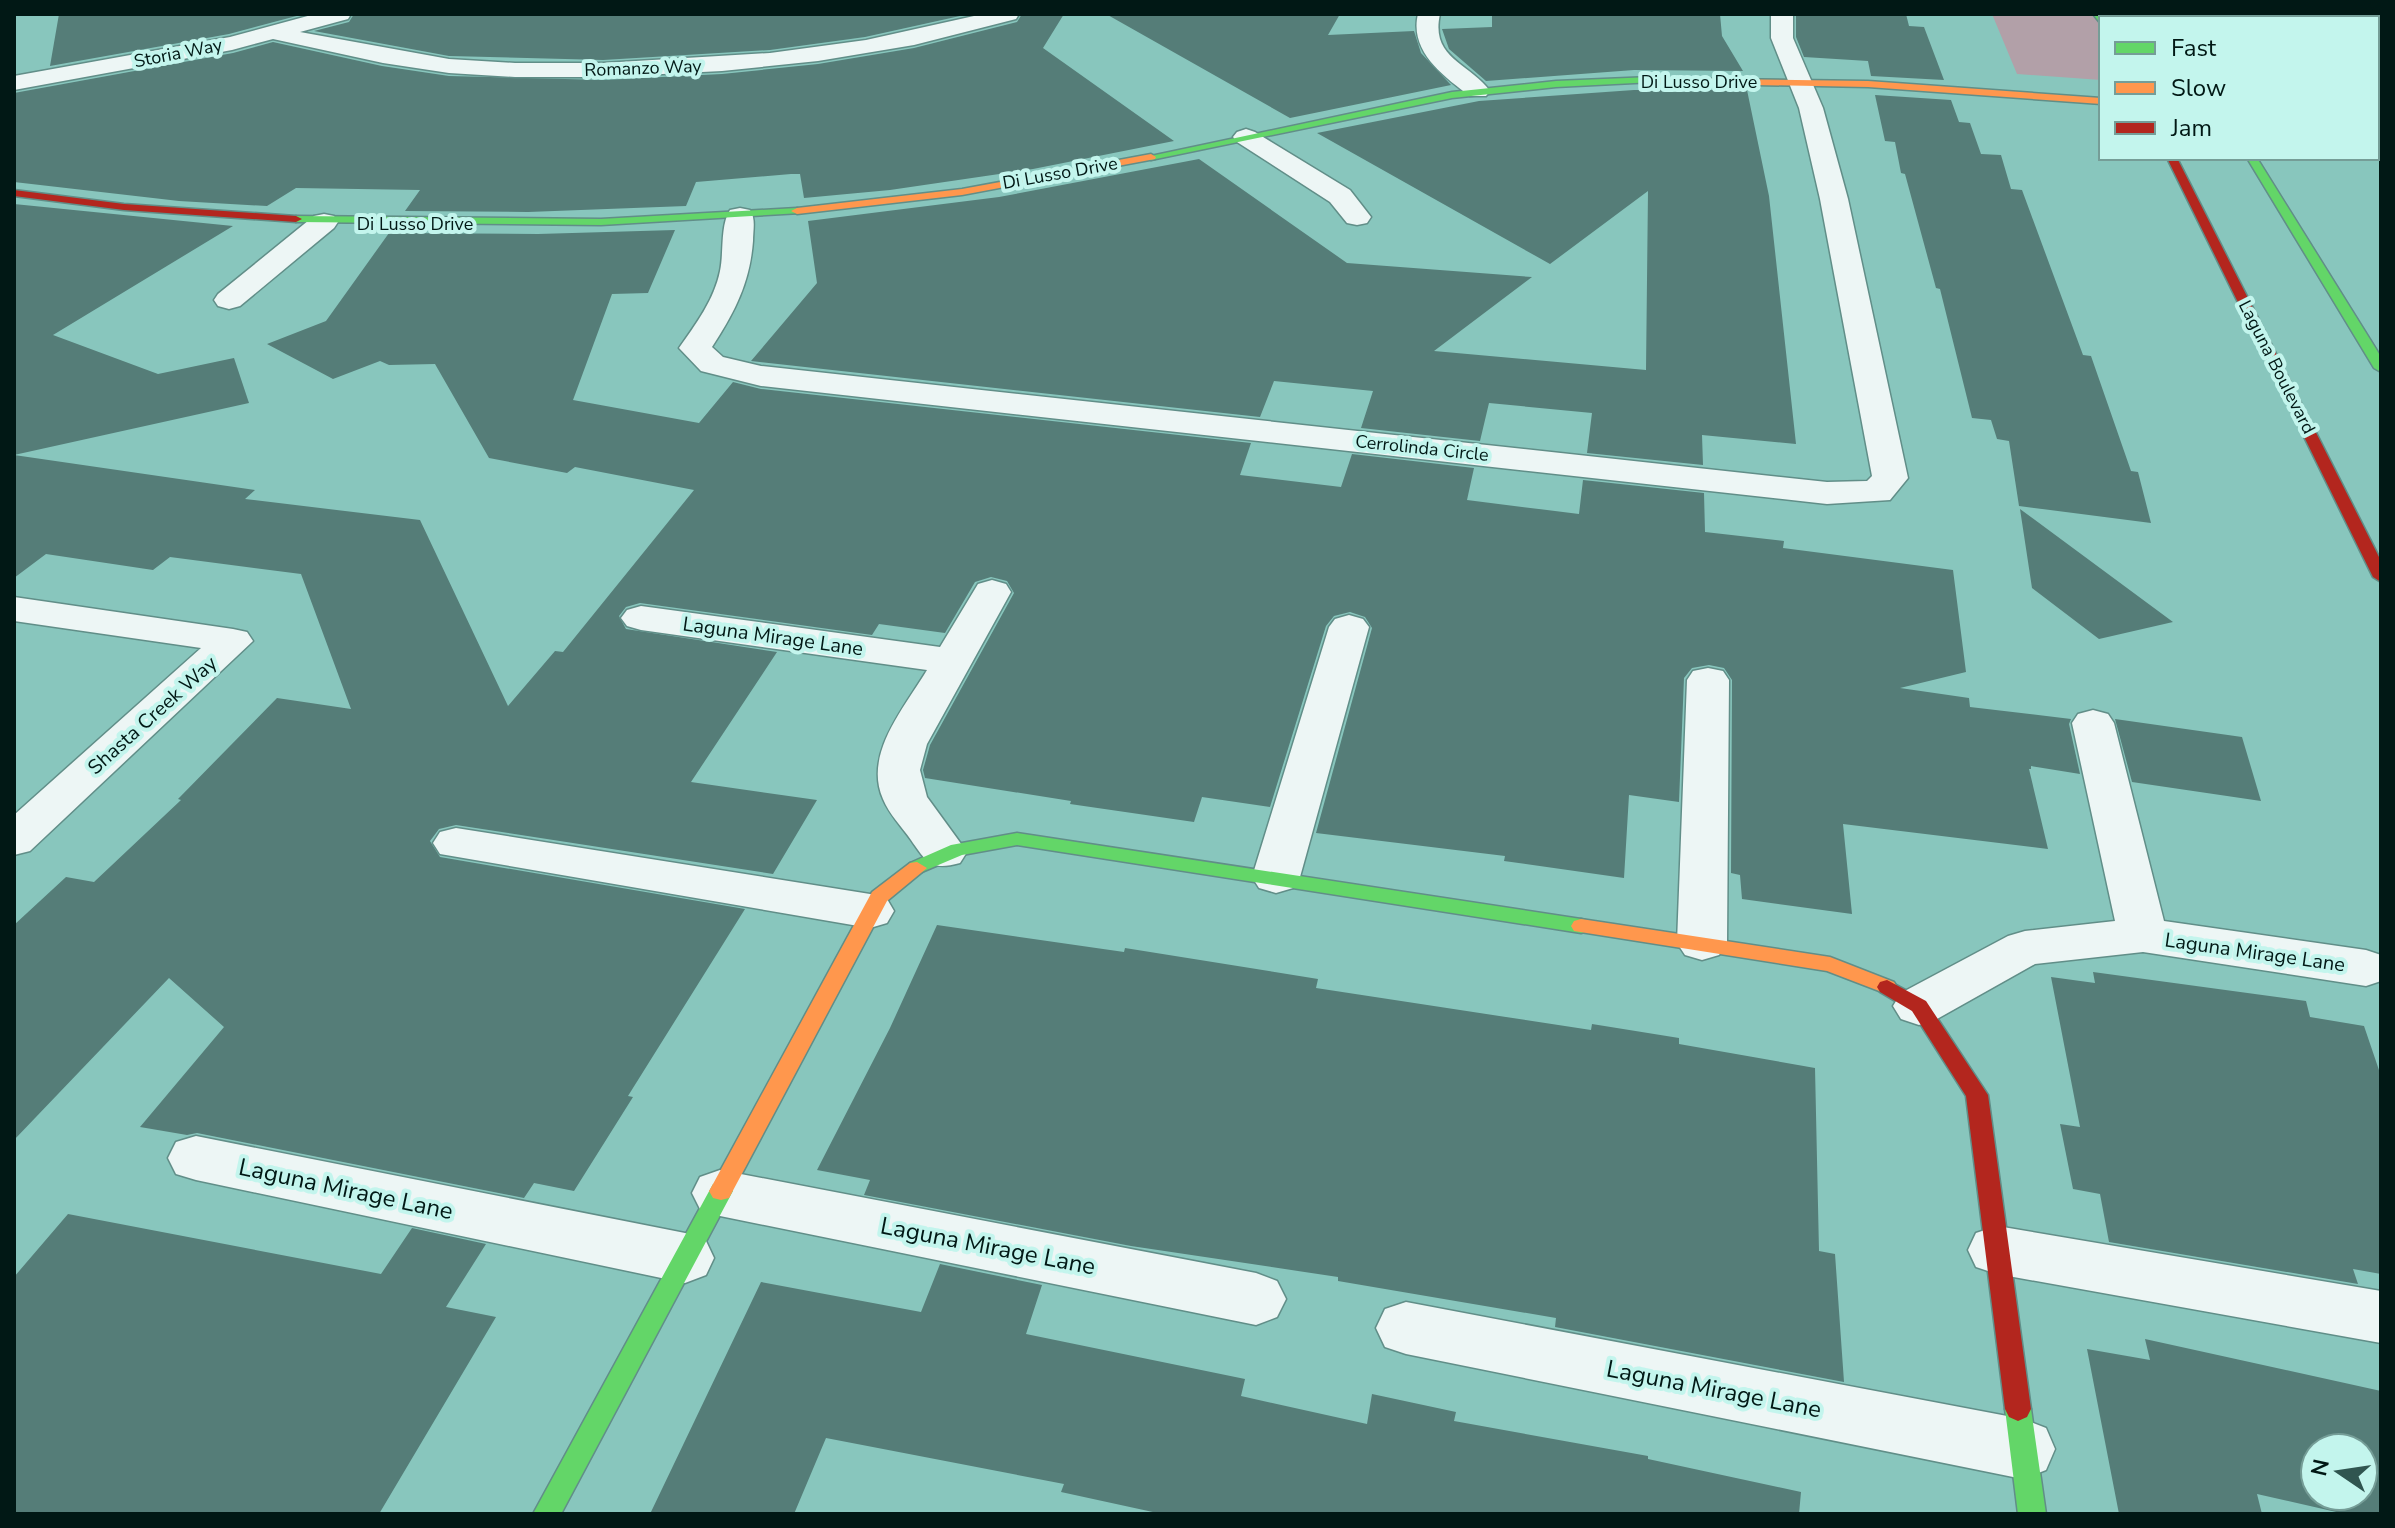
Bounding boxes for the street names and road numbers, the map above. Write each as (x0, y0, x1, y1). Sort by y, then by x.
street label: Storia Way (132, 33, 225, 73)
street label: Romanzo Way (584, 54, 703, 82)
street label: Di Lusso Drive (1641, 70, 1757, 94)
street label: Di Lusso Drive (1001, 151, 1119, 195)
street label: Di Lusso Drive (357, 212, 473, 236)
street label: Laguna Boulevard (2233, 296, 2321, 438)
street label: Cerrolinda Circle (1354, 429, 1490, 467)
street label: Laguna Mirage Lane (681, 610, 865, 663)
street label: Shasta Creek Way (82, 650, 223, 781)
street label: Laguna Mirage Lane (2163, 926, 2347, 979)
street label: Laguna Mirage Lane (236, 1151, 456, 1227)
street label: Laguna Mirage Lane (878, 1209, 1098, 1283)
street label: Laguna Mirage Lane (1604, 1352, 1824, 1426)

